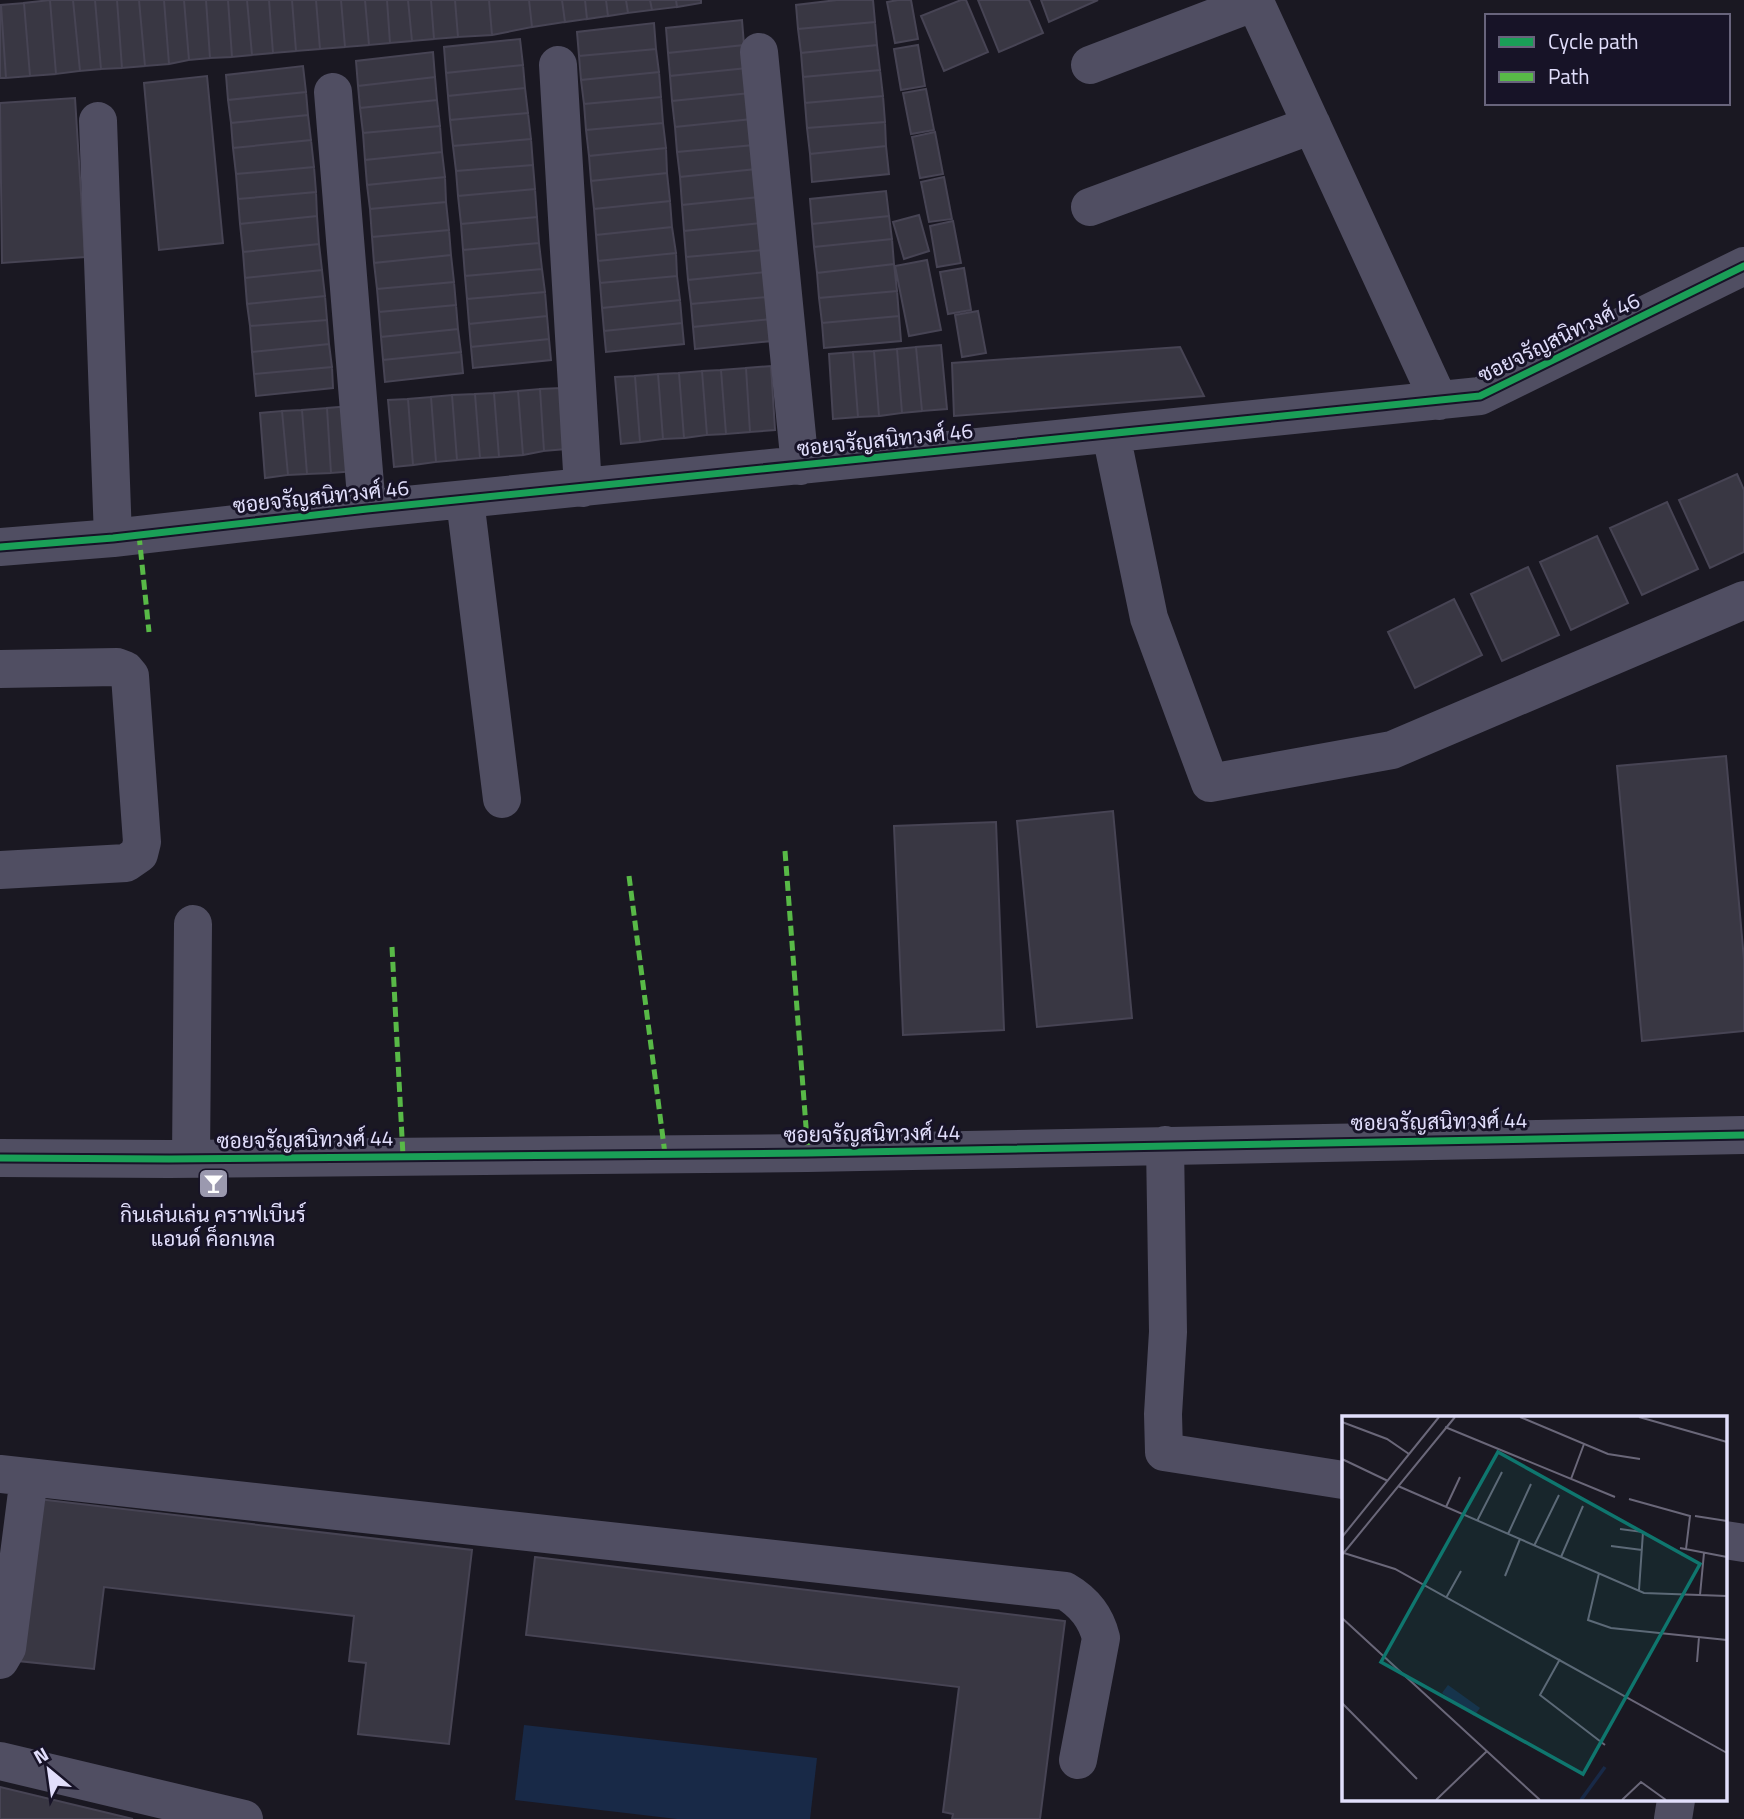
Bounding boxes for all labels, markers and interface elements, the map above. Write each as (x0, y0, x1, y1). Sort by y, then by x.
legend (1485, 14, 1730, 105)
text: Cycle path (1548, 25, 1639, 57)
text: Path (1548, 60, 1590, 92)
street label: ซอยจรัญสนิทวงศ์ 46 (1472, 284, 1645, 390)
street label: ซอยจรัญสนิทวงศ์ 46 (795, 414, 975, 464)
street label: ซอยจรัญสนิทวงศ์ 46 (231, 471, 411, 521)
street label: ซอยจรัญสนิทวงศ์ 44 (1350, 1103, 1528, 1139)
street label: ซอยจรัญสนิทวงศ์ 44 (783, 1115, 961, 1151)
street label: ซอยจรัญสนิทวงศ์ 44 (216, 1121, 394, 1157)
bar icon: กินเล่นเล่น คราฟเบีนร์ แอนด์ ค็อกเทล (196, 1166, 230, 1200)
place label: กินเล่นเล่น คราฟเบีนร์ แอนด์ ค็อกเทล (120, 1198, 306, 1254)
inset map (1342, 1416, 1726, 1801)
north arrow (14, 1735, 84, 1805)
text: N (28, 1739, 53, 1771)

